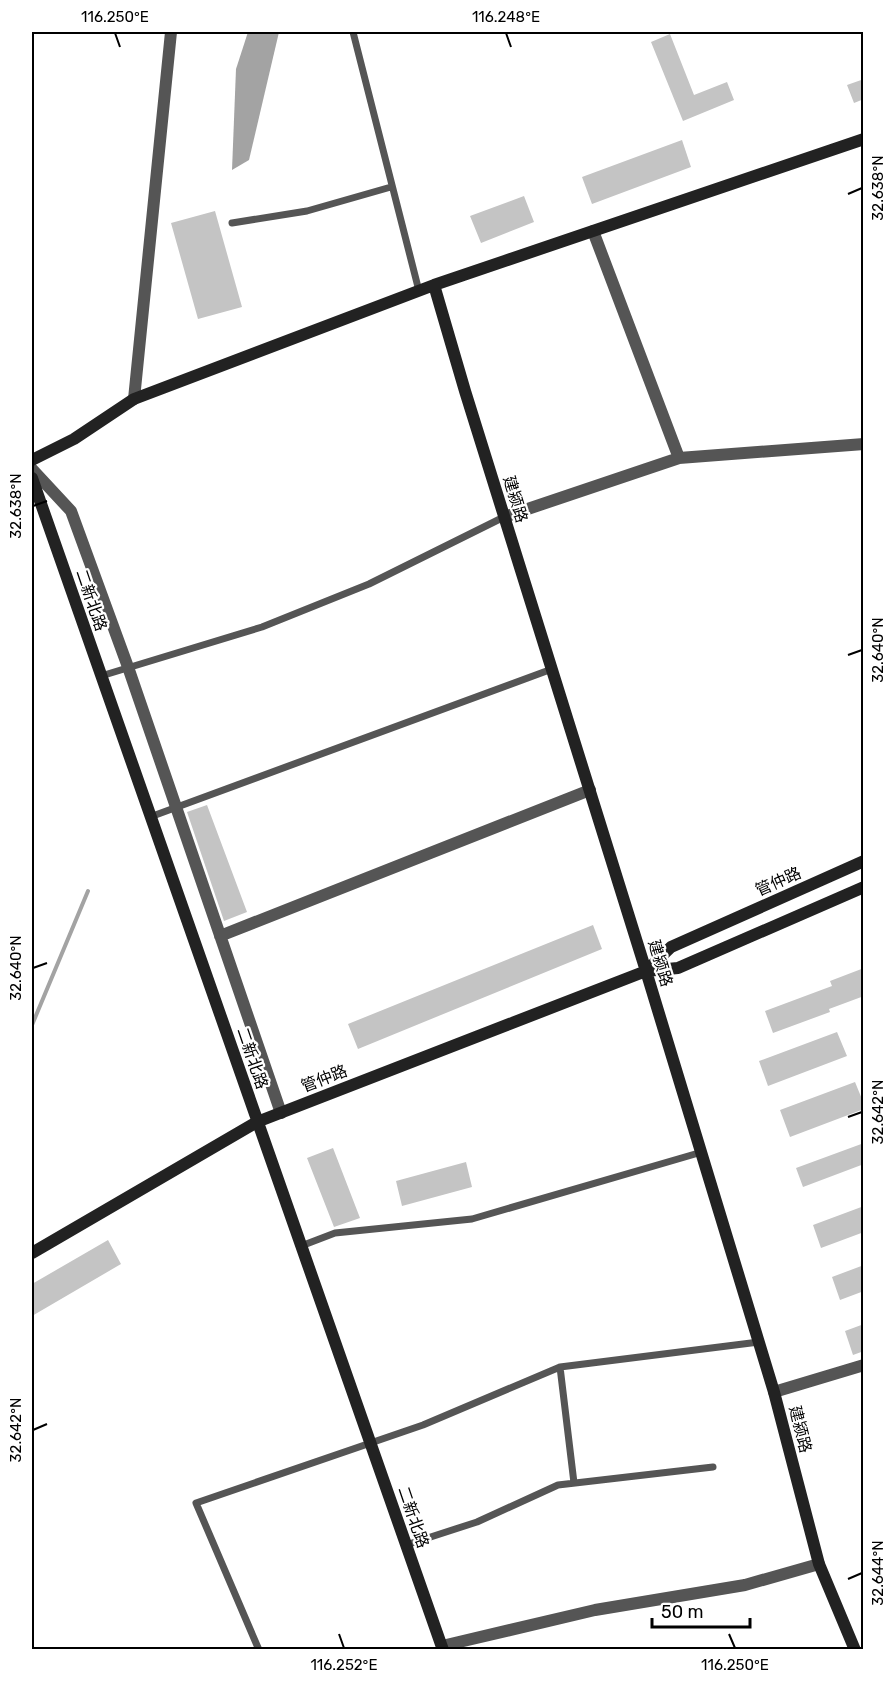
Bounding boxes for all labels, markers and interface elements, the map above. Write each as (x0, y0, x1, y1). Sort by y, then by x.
text: 116.250°E (81, 8, 149, 26)
text: 116.248°E (472, 8, 540, 26)
text: 32.638°N (869, 155, 887, 221)
text: 32.638°N (7, 473, 25, 539)
street label: 建颍路 (499, 473, 532, 525)
street label: 二新北路 (72, 567, 111, 634)
text: 32.640°N (869, 617, 887, 683)
street label: 管仲路 (752, 863, 804, 900)
text: 32.640°N (7, 935, 25, 1001)
street label: 建颍路 (644, 937, 677, 989)
street label: 二新北路 (233, 1025, 272, 1092)
street label: 管仲路 (298, 1061, 350, 1096)
text: 32.642°N (869, 1080, 887, 1144)
text: 32.642°N (7, 1398, 25, 1462)
street label: 建颍路 (785, 1404, 816, 1455)
street label: 二新北路 (394, 1484, 433, 1551)
text: 32.644°N (869, 1540, 887, 1606)
scale bar (652, 1591, 750, 1629)
text: 50 m (661, 1601, 704, 1623)
text: 116.252°E (310, 1656, 378, 1674)
text: 116.250°E (701, 1656, 769, 1674)

